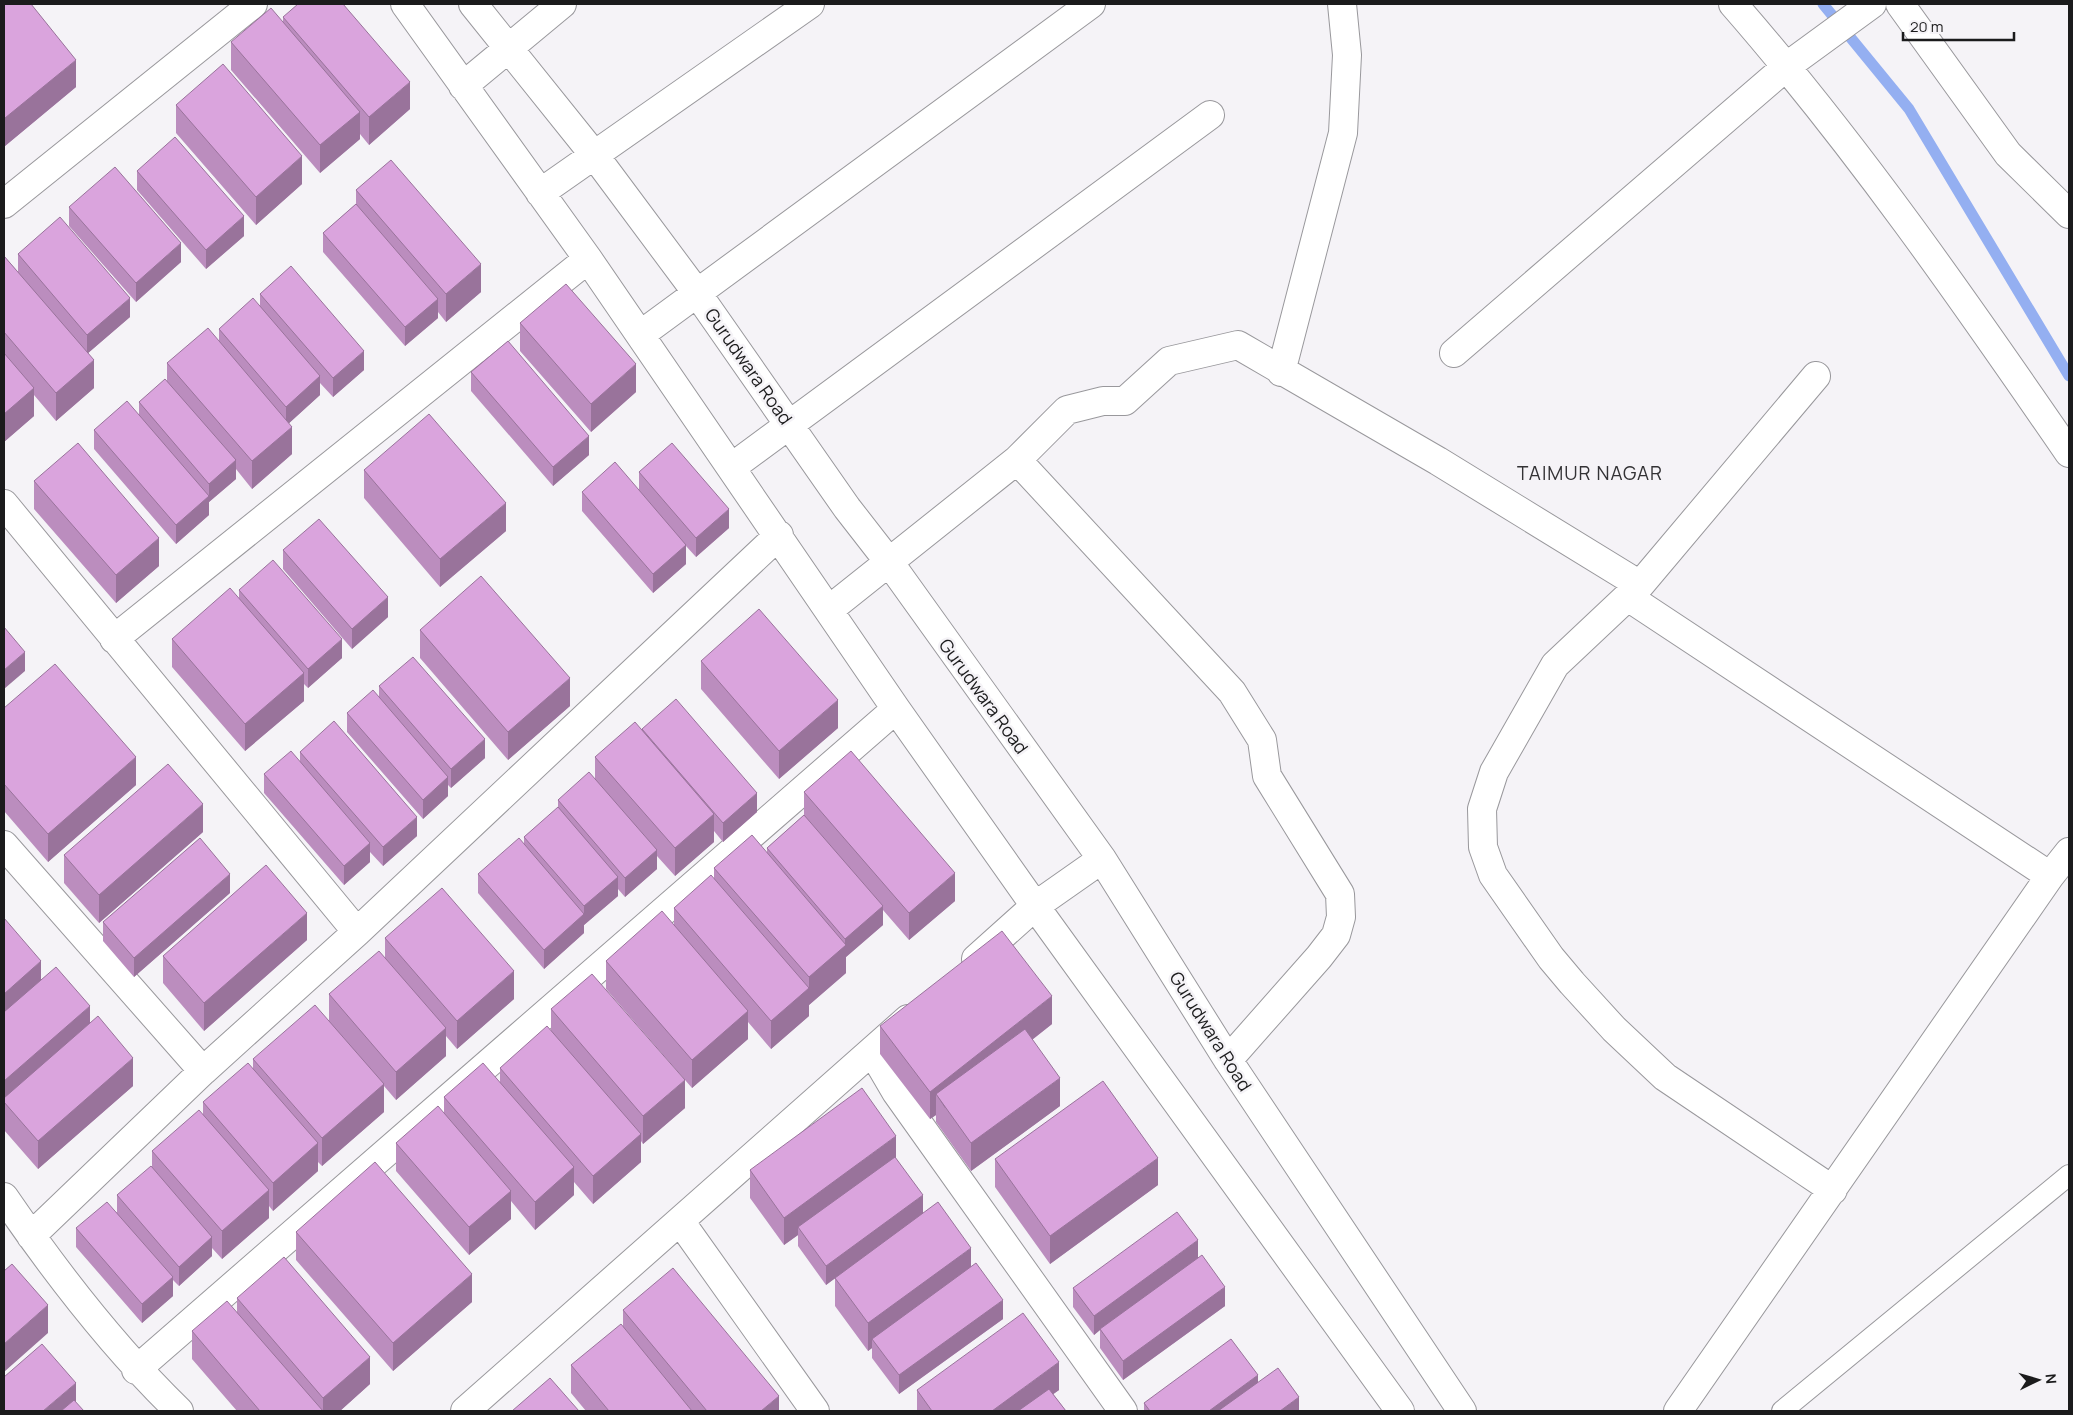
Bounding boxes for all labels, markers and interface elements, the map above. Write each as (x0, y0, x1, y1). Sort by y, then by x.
scale bar (1903, 10, 2014, 42)
text: 20 m (1910, 16, 1943, 37)
street label: Gurudwara Road (700, 303, 798, 429)
district label: TAIMUR NAGAR (1517, 460, 1663, 486)
street label: Gurudwara Road (934, 634, 1034, 758)
street label: Gurudwara Road (1165, 967, 1257, 1095)
north arrow (2013, 1355, 2063, 1405)
text: N (2042, 1373, 2061, 1385)

